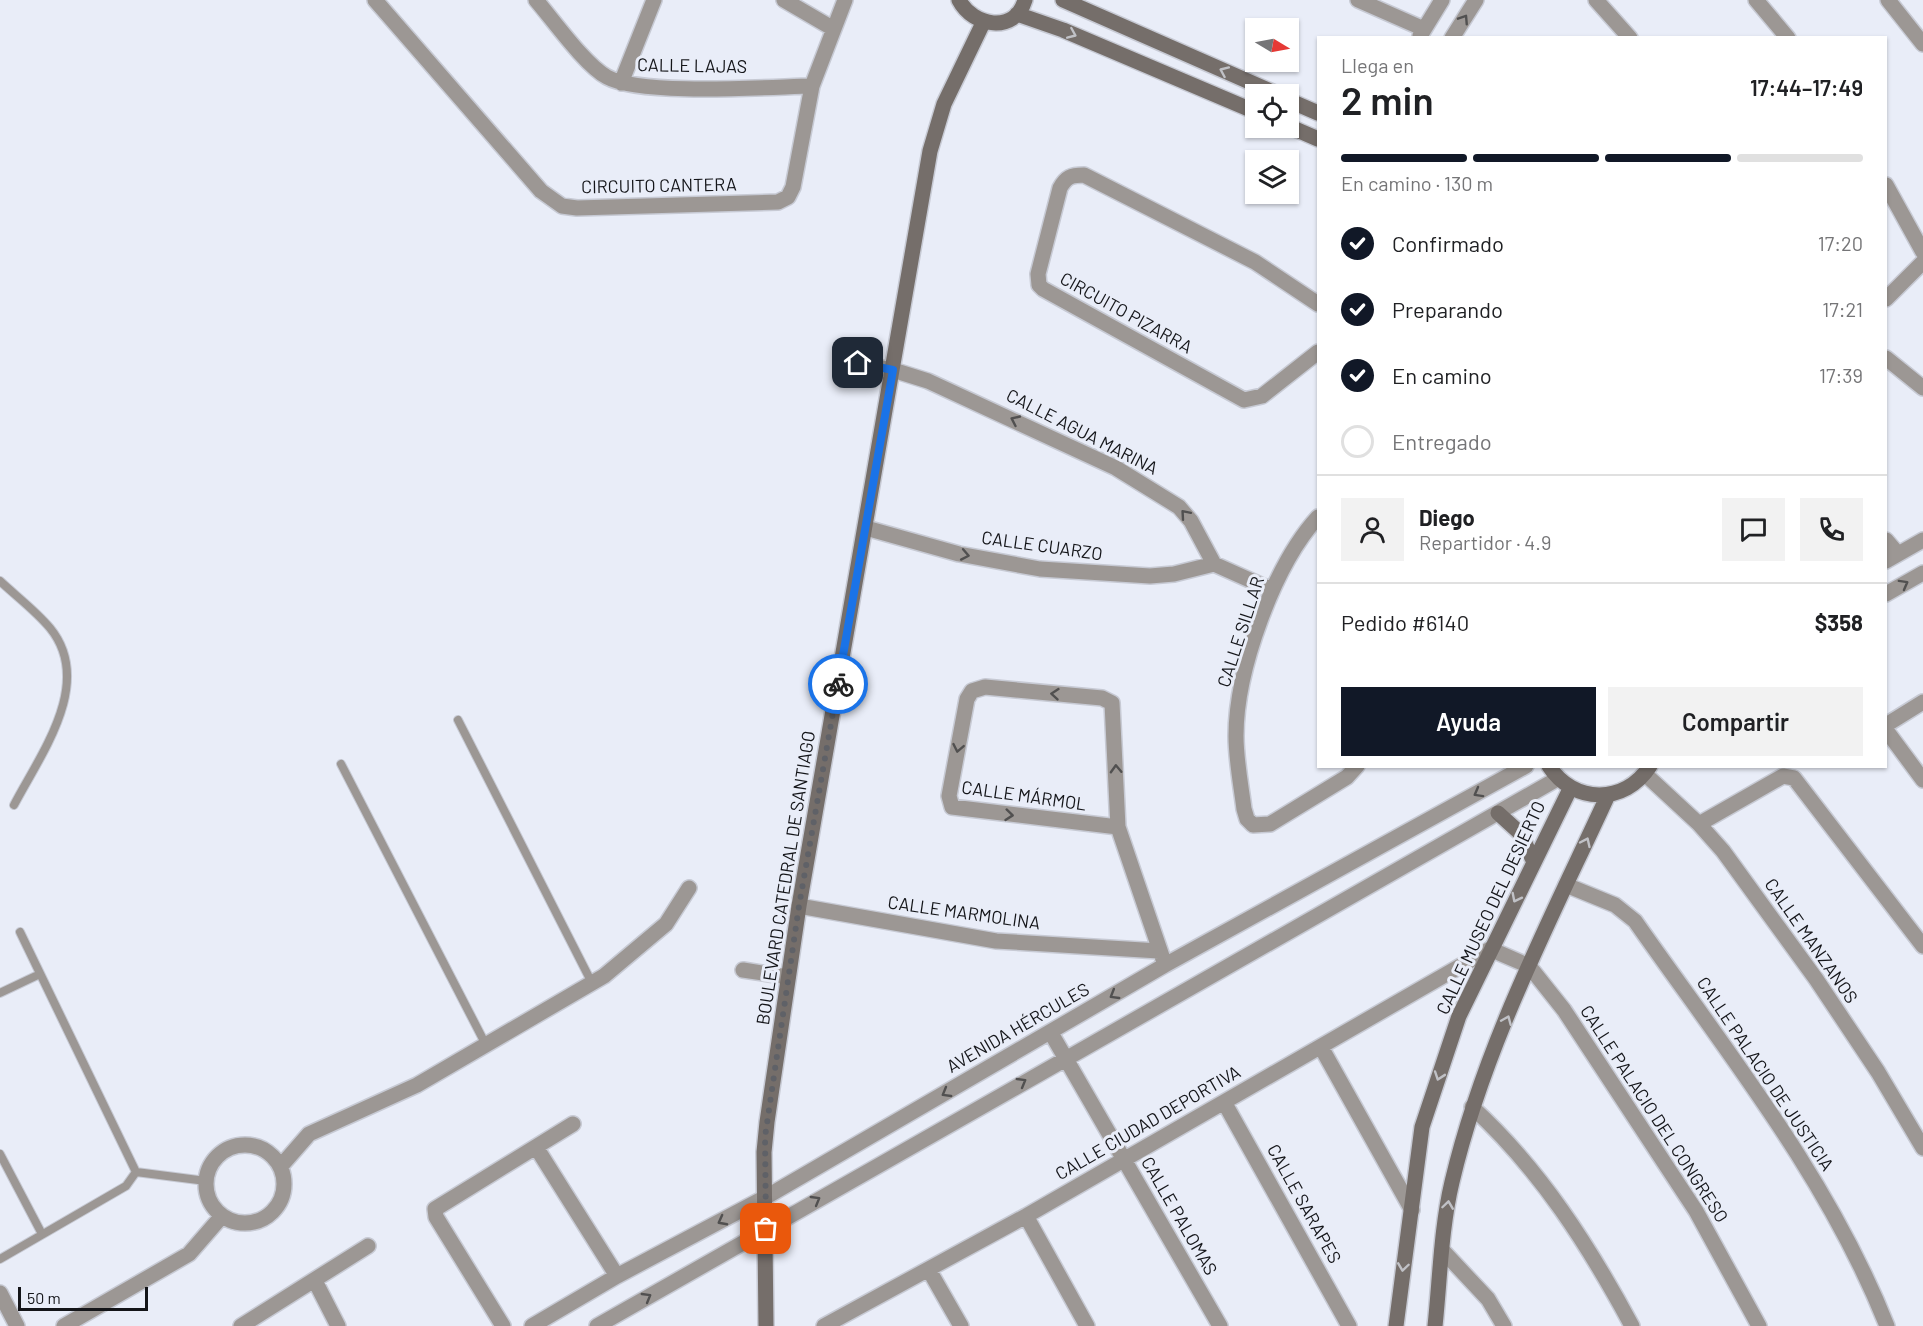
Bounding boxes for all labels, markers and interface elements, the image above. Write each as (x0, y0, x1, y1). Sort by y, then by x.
one-way arrow (1457, 15, 1468, 26)
north arrow (1245, 18, 1299, 72)
map controls (1245, 18, 1299, 204)
one-way arrow (1066, 27, 1077, 39)
street label: CALLE LAJAS (637, 53, 747, 77)
text: Llega en (1341, 53, 1414, 77)
one-way arrow (1219, 66, 1230, 78)
text: 17:44–17:49 (1750, 74, 1863, 100)
text: 2 min (1341, 76, 1434, 123)
button: locate (1245, 84, 1299, 138)
button: layers (1245, 150, 1299, 204)
text: En camino · 130 m (1341, 171, 1493, 195)
street label: CIRCUITO CANTERA (581, 173, 737, 197)
icon: check (1341, 227, 1374, 260)
text: Confirmado (1392, 230, 1504, 256)
text: 17:20 (1818, 231, 1863, 255)
street label: CIRCUITO PIZARRA (1057, 267, 1197, 358)
icon: check (1341, 293, 1374, 326)
text: Preparando (1392, 296, 1503, 322)
text: 17:21 (1822, 297, 1863, 321)
pin (832, 337, 883, 388)
icon: home (841, 346, 874, 379)
icon: check (1341, 359, 1374, 392)
text: En camino (1392, 362, 1492, 388)
text: 17:39 (1819, 363, 1863, 387)
street label: CALLE AGUA MARINA (1003, 383, 1162, 479)
one-way arrow (1011, 415, 1022, 427)
text: Entregado (1392, 428, 1492, 454)
button: person (1341, 498, 1404, 561)
button: chat (1722, 498, 1785, 561)
button: phone (1800, 498, 1863, 561)
text: Diego (1419, 504, 1475, 530)
one-way arrow (1181, 510, 1192, 521)
street label: CALLE CUARZO (980, 526, 1104, 564)
text: Repartidor · 4.9 (1419, 530, 1551, 554)
one-way arrow (959, 548, 969, 561)
street label: CALLE SILLAR (1212, 574, 1268, 690)
one-way arrow (1898, 580, 1908, 591)
text: Pedido #6140 (1341, 609, 1469, 635)
text: $358 (1815, 609, 1863, 635)
courier (808, 654, 868, 714)
icon: bike (822, 668, 855, 701)
button: Ayuda (1341, 687, 1596, 756)
button: Compartir (1608, 687, 1863, 756)
one-way arrow (1050, 688, 1059, 701)
street label: BOULEVARD CATEDRAL DE SANTIAGO (751, 729, 819, 1026)
one-way arrow (952, 742, 965, 752)
one-way arrow (1110, 764, 1122, 773)
street label: CALLE MÁRMOL (960, 775, 1088, 815)
one-way arrow (1474, 786, 1484, 797)
street label: CALLE MUSEO DEL DESIERTO (1431, 797, 1549, 1018)
one-way arrow (1005, 809, 1014, 821)
one-way arrow (1579, 837, 1591, 848)
street label: CALLE MANZANOS (1761, 874, 1863, 1007)
street label: CALLE MARMOLINA (887, 890, 1042, 934)
one-way arrow (1512, 891, 1523, 902)
street label: CALLE PALACIO DE JUSTICIA (1693, 972, 1839, 1175)
street label: AVENIDA HÉRCULES (942, 977, 1093, 1077)
one-way arrow (1110, 987, 1120, 999)
street label: CALLE PALACIO DEL CONGRESO (1576, 1001, 1733, 1226)
one-way arrow (1500, 1015, 1512, 1026)
street label: CALLE CIUDAD DEPORTIVA (1051, 1060, 1244, 1184)
one-way arrow (1434, 1070, 1446, 1081)
one-way arrow (1016, 1078, 1026, 1090)
one-way arrow (942, 1086, 952, 1098)
street label: CALLE SARAPES (1263, 1140, 1347, 1267)
street label: CALLE PALOMAS (1137, 1152, 1223, 1279)
one-way arrow (810, 1196, 821, 1207)
one-way arrow (1442, 1201, 1454, 1210)
pin (740, 1203, 791, 1254)
icon: bag (749, 1212, 782, 1245)
one-way arrow (717, 1214, 728, 1225)
one-way arrow (1398, 1263, 1410, 1272)
scale bar (18, 1284, 148, 1312)
text: 50 m (27, 1288, 61, 1307)
one-way arrow (641, 1293, 651, 1304)

